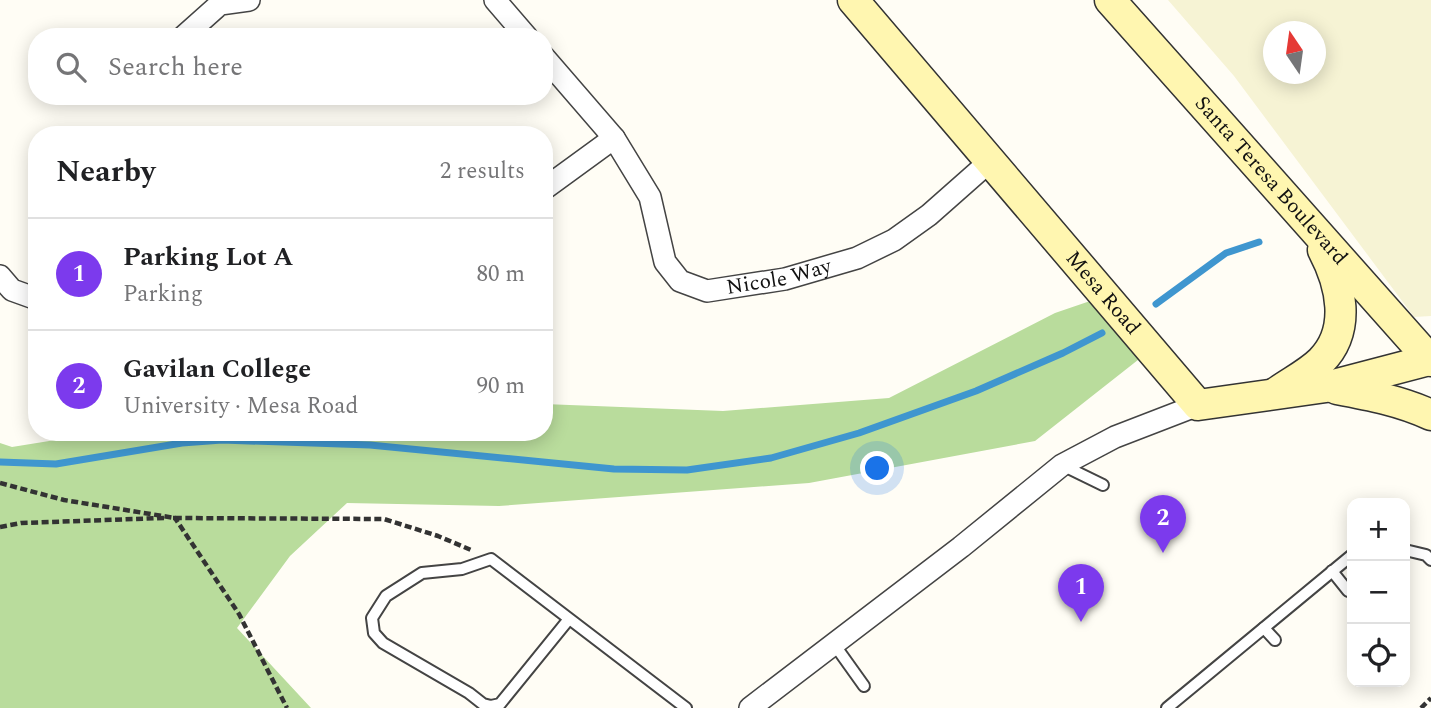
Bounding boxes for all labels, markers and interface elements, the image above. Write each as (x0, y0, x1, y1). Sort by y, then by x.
north arrow (1263, 21, 1326, 84)
search box (28, 28, 553, 105)
text: Search here (108, 47, 243, 87)
icon: search (52, 48, 90, 86)
street label: Santa Teresa Boulevard (1187, 89, 1355, 273)
text: Nearby (56, 149, 155, 195)
text: 2 results (440, 154, 525, 189)
text: Parking Lot A (123, 237, 293, 277)
street label: Mesa Road (1057, 244, 1148, 342)
street label: Nicole Way (724, 250, 836, 304)
text: 1 (73, 257, 85, 292)
text: 80 m (476, 257, 525, 292)
text: Parking (123, 277, 203, 312)
text: Gavilan College (123, 349, 311, 389)
text: 2 (73, 369, 85, 404)
text: 90 m (476, 369, 525, 404)
text: University · Mesa Road (123, 389, 358, 424)
your location (860, 451, 894, 485)
pin: 2 (1140, 495, 1186, 553)
map controls (1347, 498, 1410, 687)
button: + (1347, 498, 1410, 561)
button: − (1347, 561, 1410, 624)
pin: 1 (1058, 564, 1104, 622)
button: locate (1347, 624, 1410, 687)

